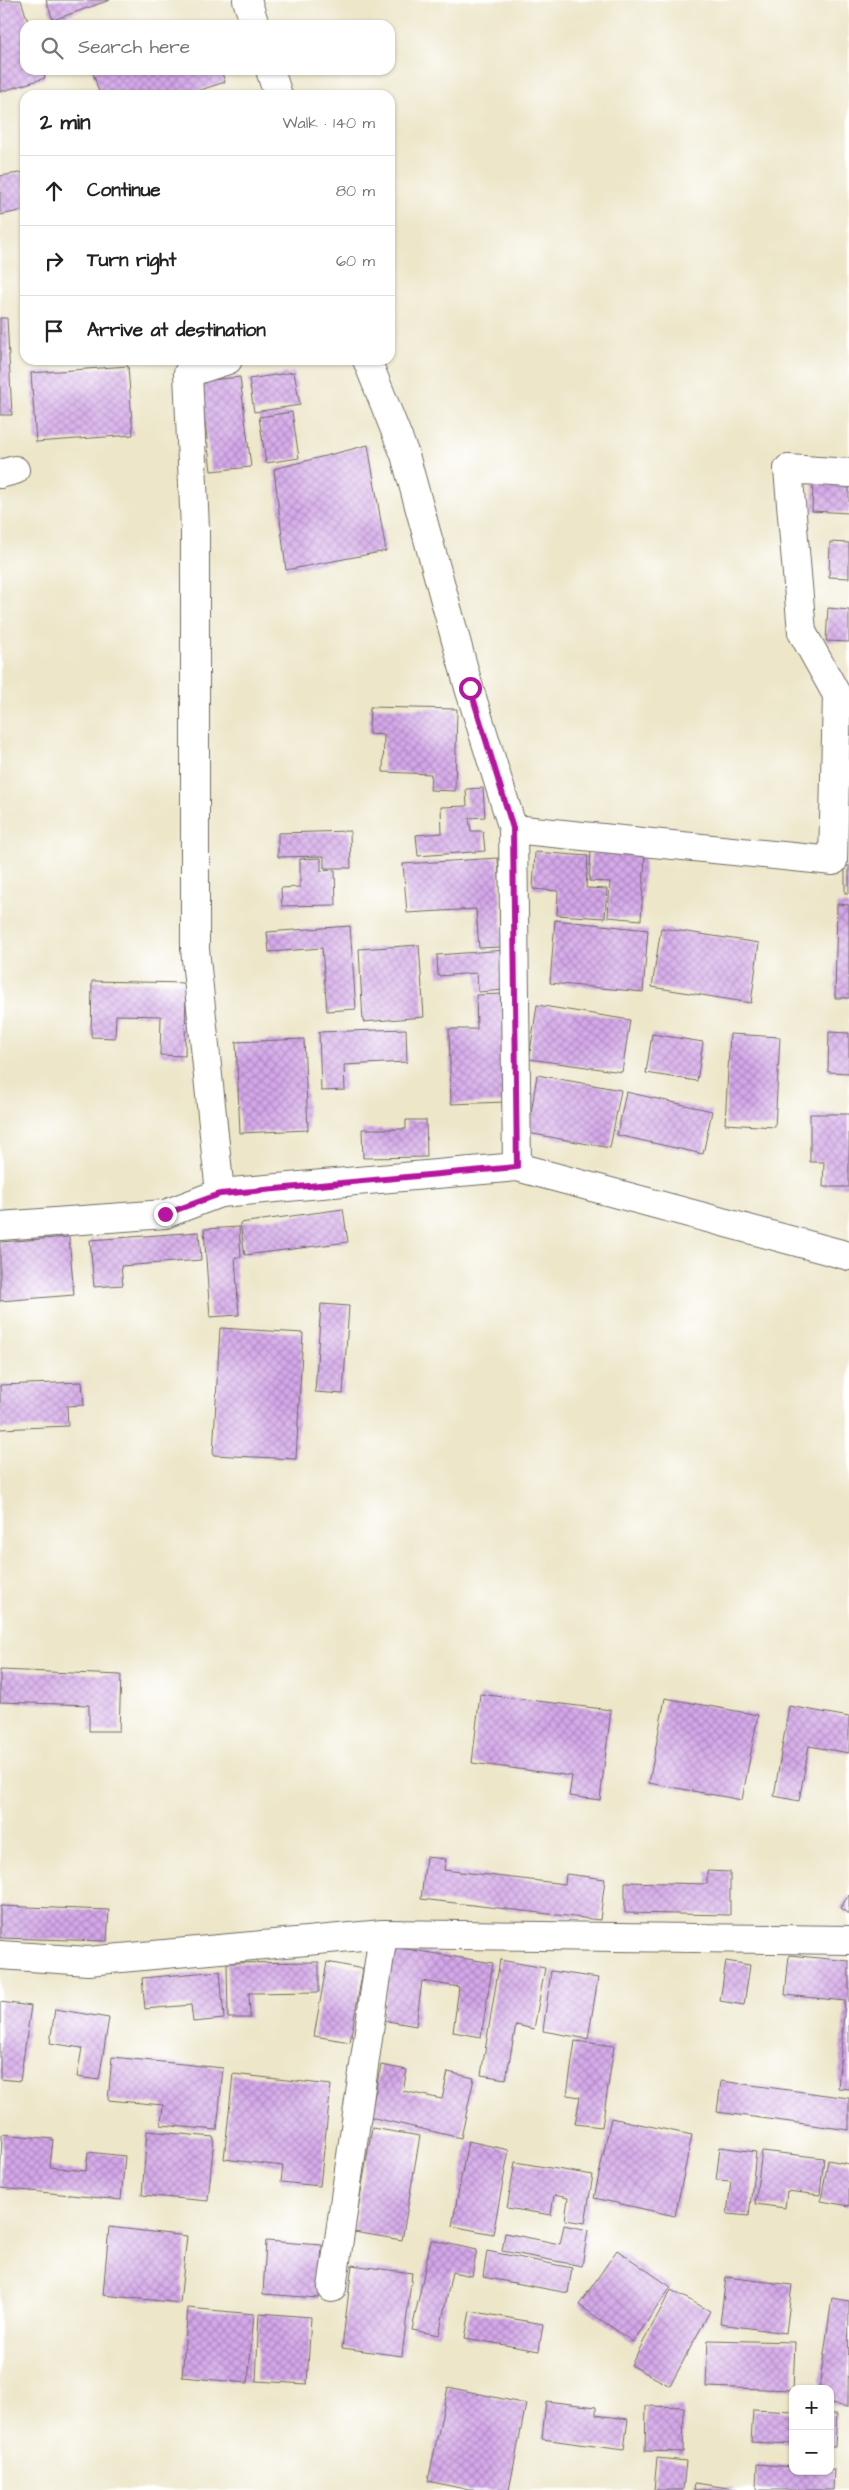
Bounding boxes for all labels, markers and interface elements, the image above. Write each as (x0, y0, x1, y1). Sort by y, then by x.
search box (20, 20, 395, 75)
icon: search (38, 34, 66, 62)
text: Search here (78, 34, 190, 61)
text: 2 min (40, 108, 90, 137)
text: Walk · 140 m (283, 112, 375, 134)
icon: ahead (40, 177, 68, 205)
text: Continue (87, 177, 161, 204)
text: 80 m (336, 180, 375, 202)
icon: right (40, 247, 68, 275)
text: Turn right (87, 247, 176, 274)
text: 60 m (336, 250, 375, 272)
icon: arrive (40, 317, 68, 345)
text: Arrive at destination (87, 317, 266, 344)
route start (459, 677, 482, 700)
route end (154, 1203, 177, 1226)
map controls (789, 2385, 834, 2475)
button: + (789, 2385, 834, 2430)
button: − (789, 2430, 834, 2475)

